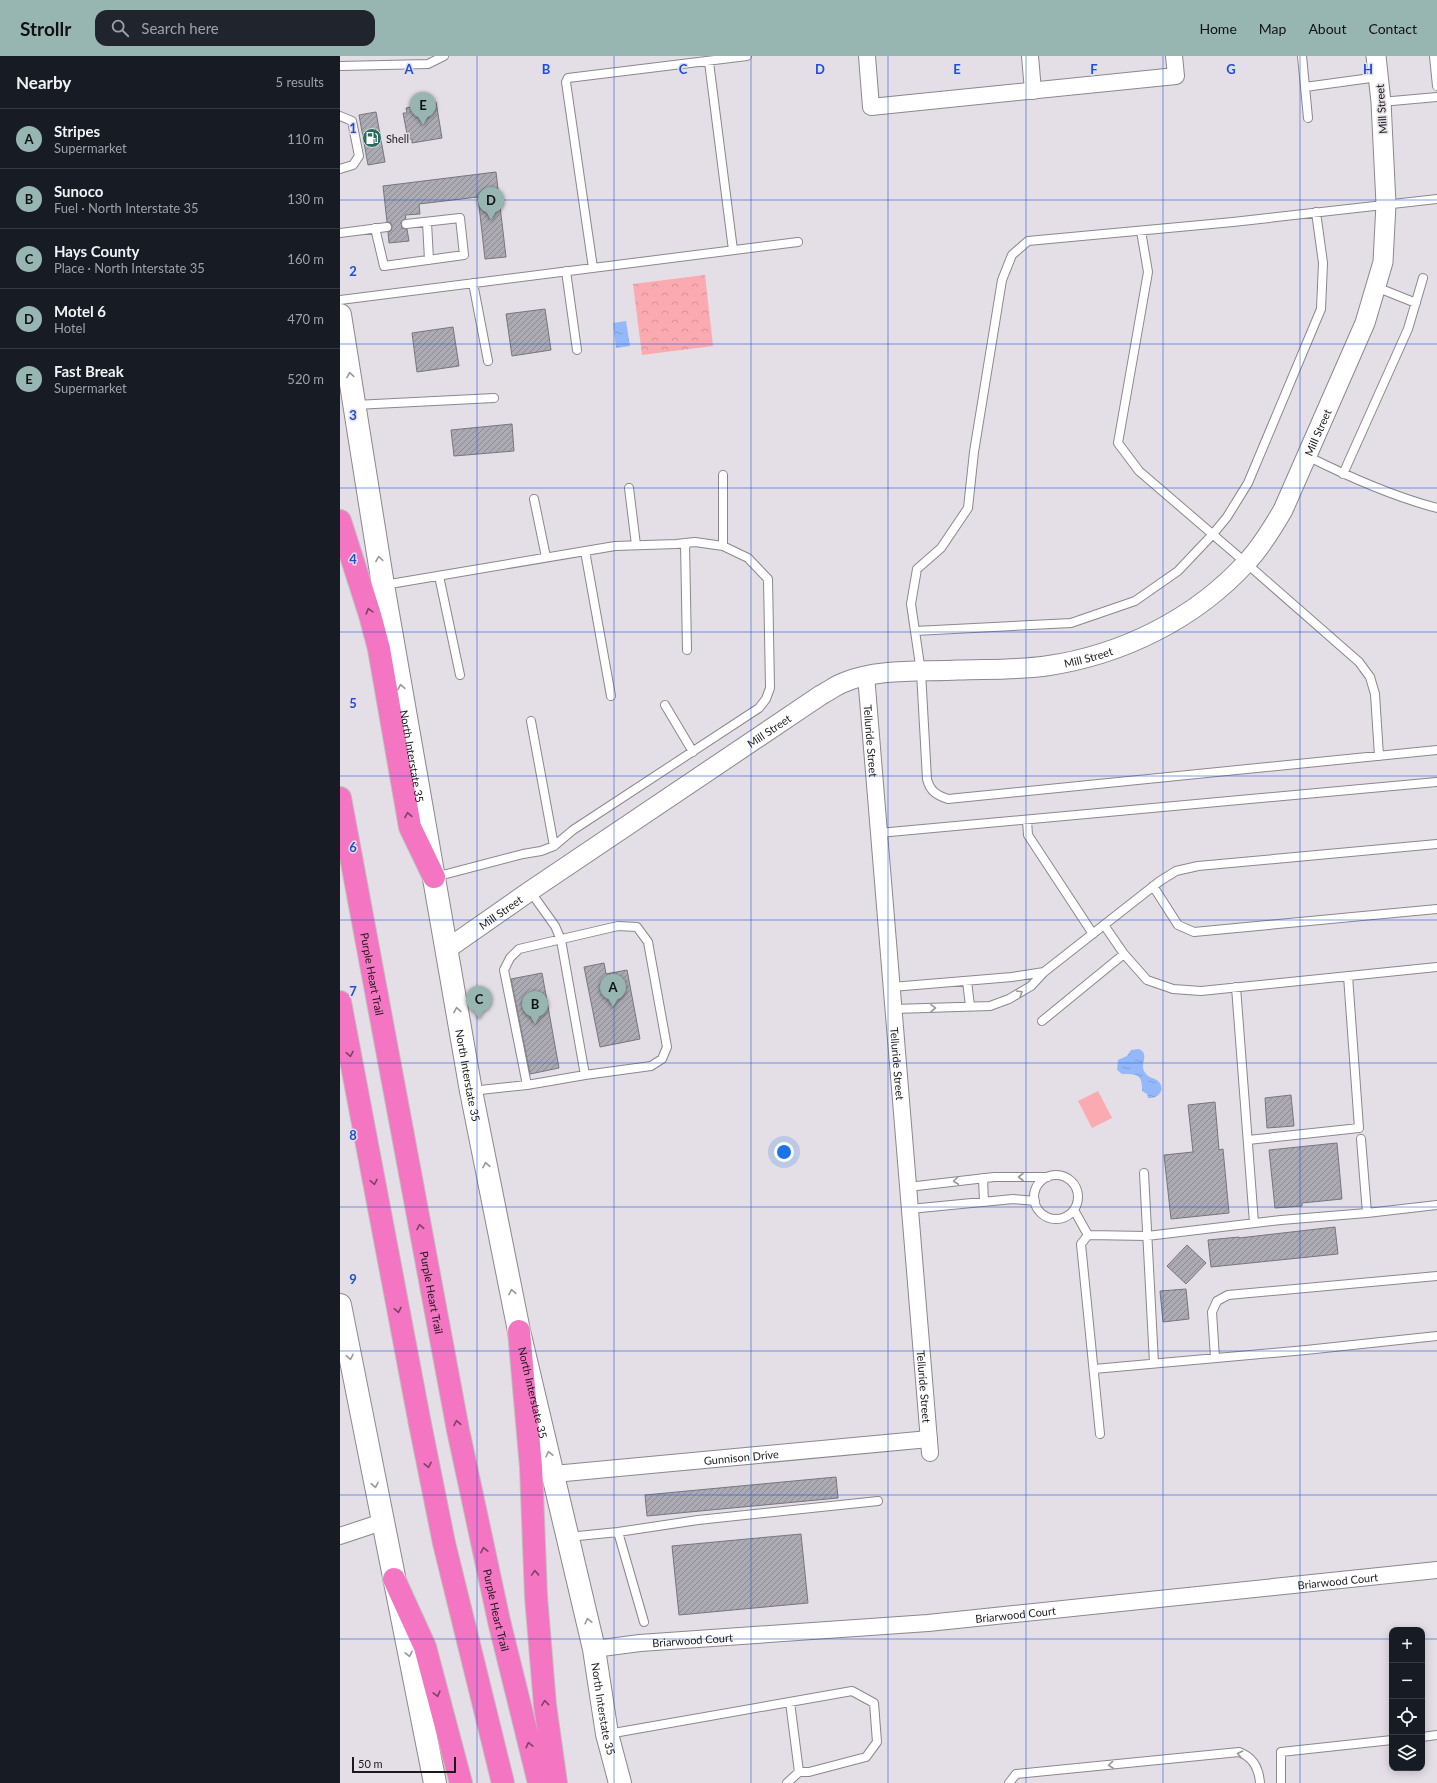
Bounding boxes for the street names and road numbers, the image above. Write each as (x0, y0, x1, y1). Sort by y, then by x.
street label: Mill Street (1373, 84, 1389, 134)
street label: Mill Street (1301, 407, 1333, 458)
street label: Mill Street (1063, 644, 1114, 669)
street label: Telluride Street (862, 704, 881, 778)
street label: North Interstate 35 (398, 709, 427, 803)
street label: Mill Street (744, 711, 793, 750)
street label: Mill Street (476, 892, 524, 931)
street label: Purple Heart Trail (359, 931, 387, 1016)
street label: Telluride Street (889, 1027, 907, 1101)
street label: North Interstate 35 (454, 1028, 483, 1123)
street label: Purple Heart Trail (418, 1250, 446, 1335)
street label: North Interstate 35 (516, 1345, 551, 1440)
street label: Telluride Street (915, 1350, 934, 1423)
street label: Gunnison Drive (703, 1447, 779, 1466)
street label: Purple Heart Trail (481, 1568, 513, 1652)
street label: Briarwood Court (1297, 1570, 1379, 1591)
street label: Briarwood Court (975, 1603, 1056, 1625)
street label: Briarwood Court (652, 1630, 733, 1649)
street label: North Interstate 35 (590, 1662, 619, 1756)

